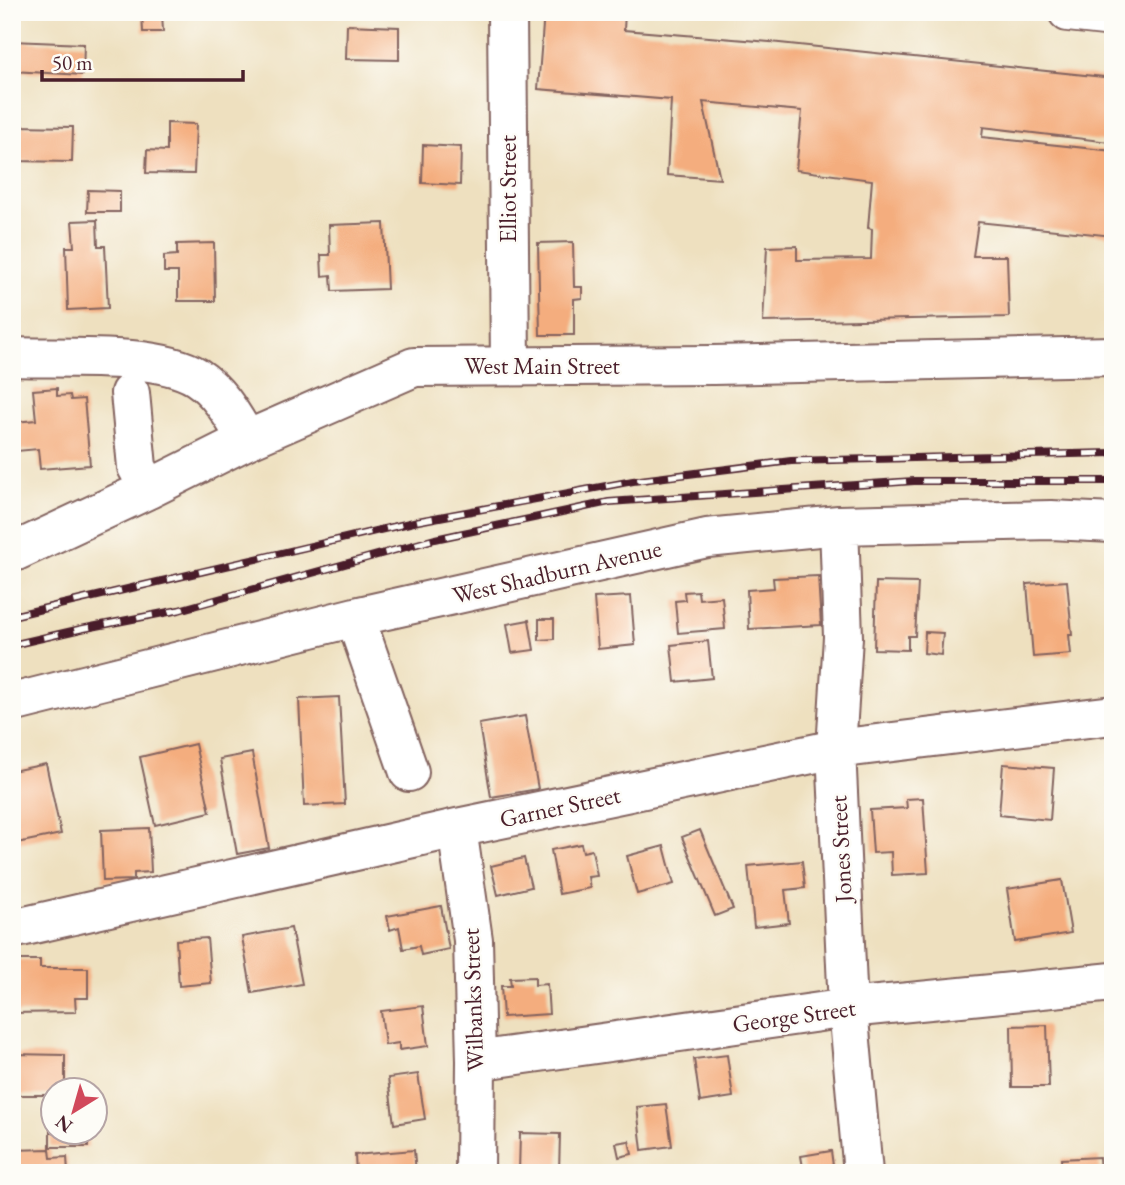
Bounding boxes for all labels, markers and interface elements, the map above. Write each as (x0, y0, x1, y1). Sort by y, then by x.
scale bar (42, 38, 243, 82)
text: 50 m (52, 49, 93, 76)
street label: Elliot Street (492, 135, 523, 243)
street label: West Main Street (464, 350, 620, 381)
street label: West Shadburn Avenue (449, 532, 664, 611)
street label: Garner Street (497, 779, 624, 834)
street label: Jones Street (822, 794, 859, 905)
street label: Wilbanks Street (454, 927, 491, 1072)
street label: George Street (730, 991, 858, 1039)
north arrow (38, 1076, 108, 1146)
text: N (50, 1109, 78, 1139)

